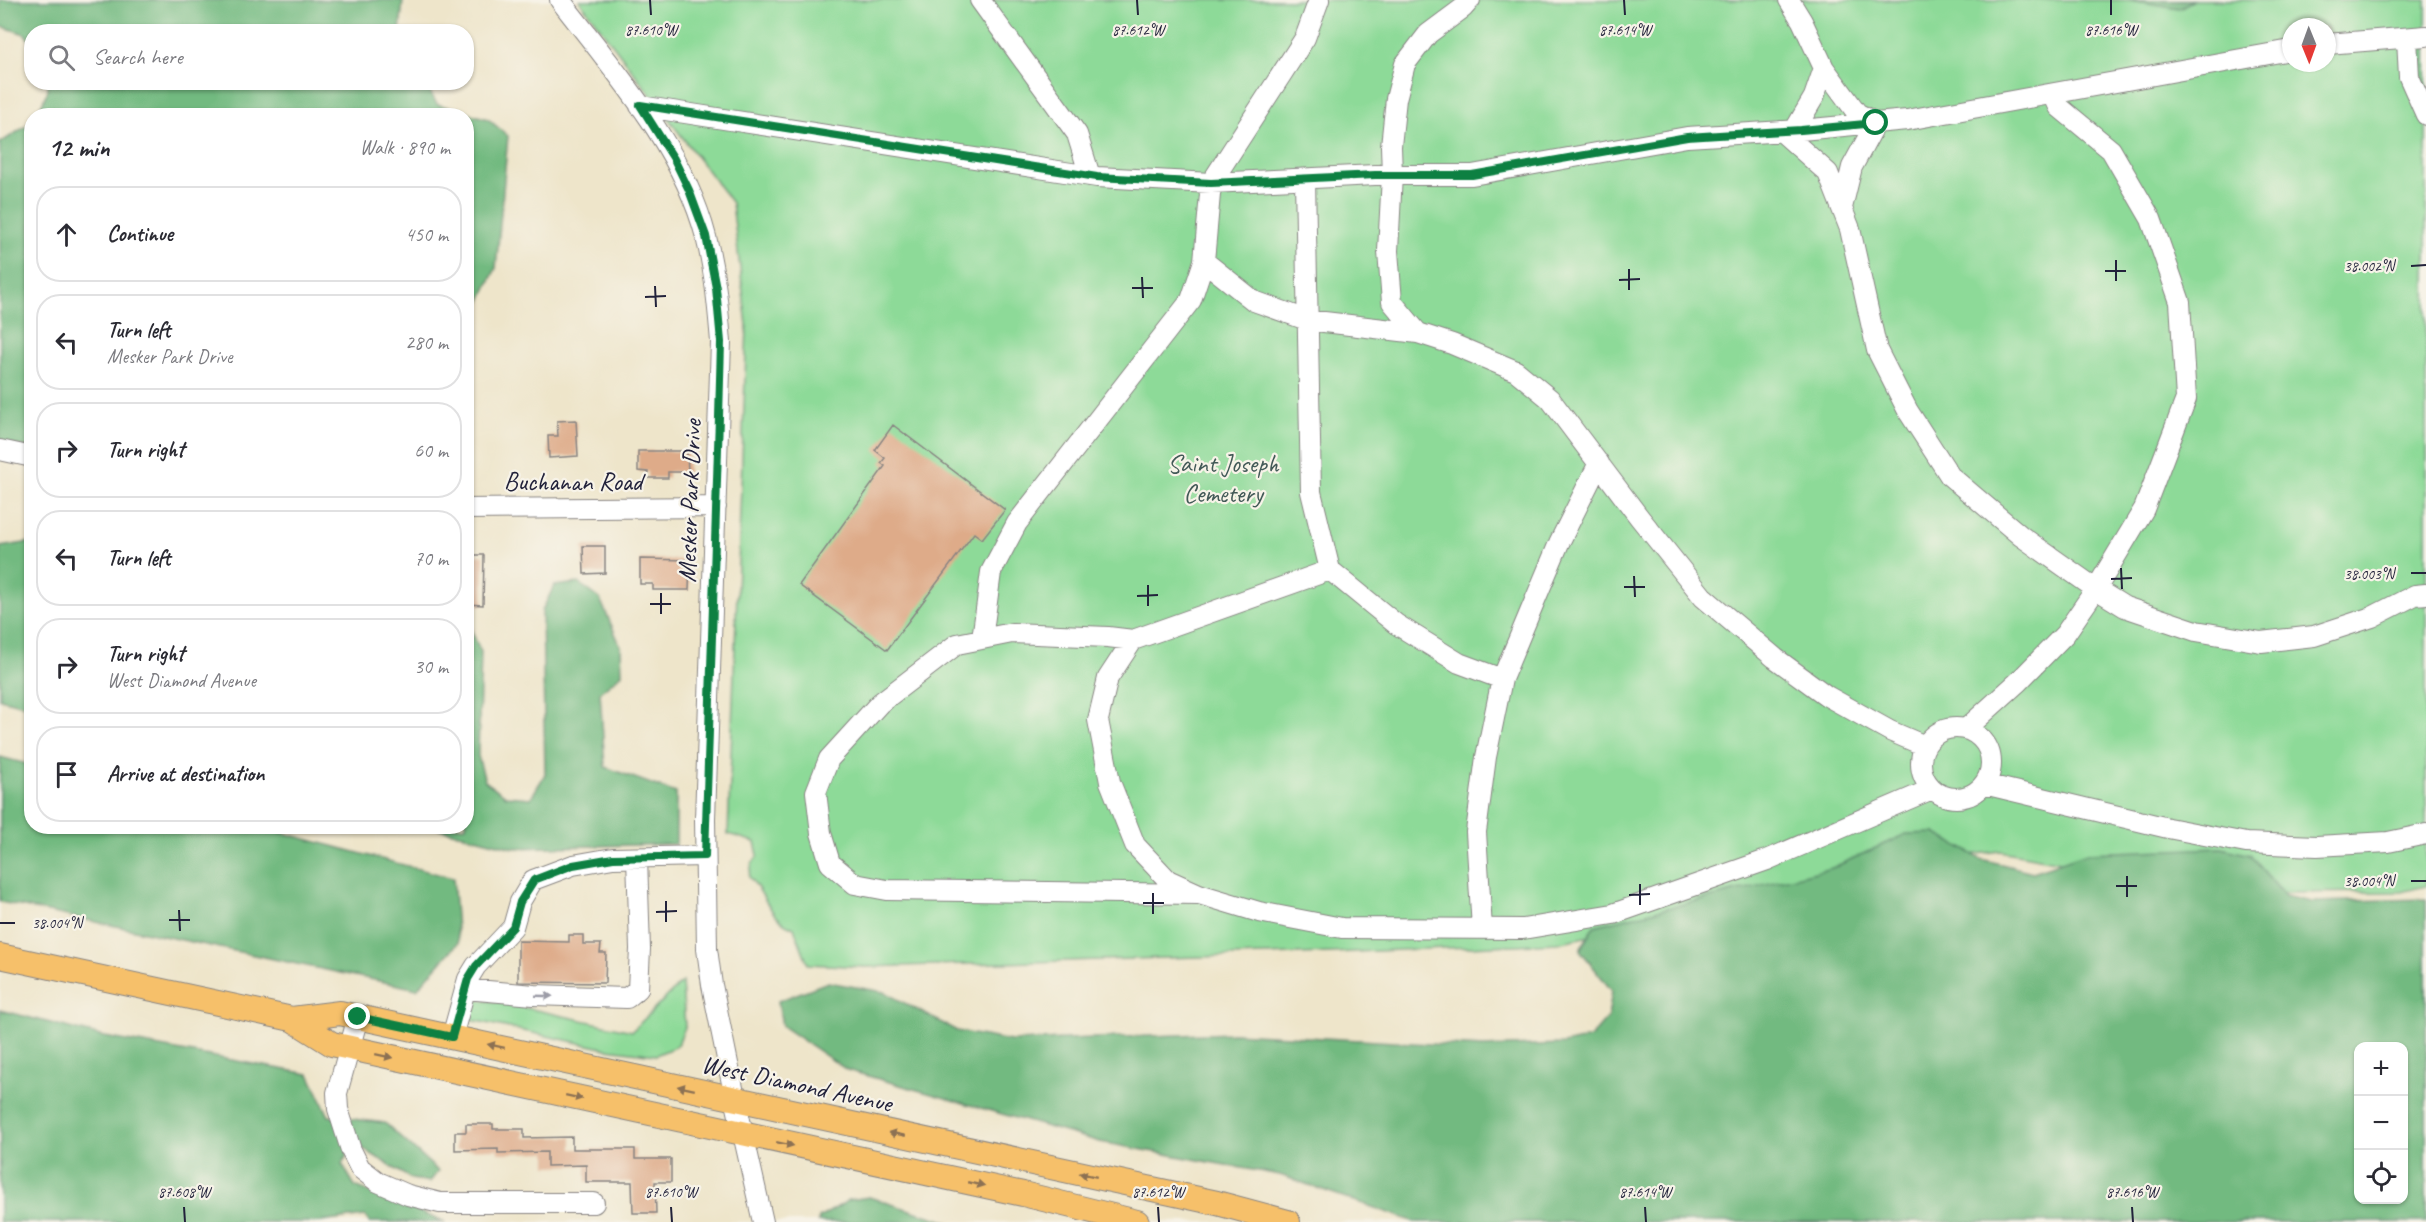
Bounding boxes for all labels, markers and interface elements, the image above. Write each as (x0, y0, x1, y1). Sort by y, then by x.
north arrow (2282, 18, 2336, 72)
text: 87.610°W (625, 21, 680, 40)
text: 87.612°W (1112, 21, 1167, 40)
text: 87.614°W (1599, 21, 1654, 40)
text: 87.616°W (2085, 21, 2140, 40)
search box (24, 24, 474, 90)
icon: search (45, 41, 78, 74)
text: Search here (93, 43, 183, 71)
route start (1862, 109, 1888, 135)
text: 12 min (48, 131, 110, 164)
text: Walk · 890 m (360, 135, 450, 160)
icon: ahead (50, 218, 83, 251)
text: Continue (107, 220, 173, 248)
text: 450 m (405, 222, 448, 247)
text: 38.002°N (2344, 257, 2397, 276)
text: Turn left (107, 316, 171, 344)
icon: left (50, 326, 83, 359)
text: 280 m (405, 330, 448, 355)
text: Mesker Park Drive (107, 344, 232, 369)
street label: Mesker Park Drive (670, 417, 709, 583)
icon: right (50, 434, 83, 467)
text: Turn right (107, 436, 184, 464)
text: 60 m (414, 438, 448, 463)
park label: Saint Joseph Cemetery (1167, 447, 1280, 510)
street label: Buchanan Road (504, 465, 646, 498)
icon: left (50, 542, 83, 575)
text: Turn left (107, 544, 171, 572)
text: 70 m (414, 546, 448, 571)
text: 38.003°N (2344, 565, 2397, 584)
text: Turn right (107, 640, 184, 668)
icon: right (50, 650, 83, 683)
text: 30 m (414, 654, 448, 679)
text: West Diamond Avenue (107, 668, 256, 693)
icon: arrive (50, 758, 83, 791)
text: Arrive at destination (107, 760, 264, 788)
text: 38.004°N (2344, 872, 2397, 891)
text: 38.004°N (32, 914, 85, 933)
one-way arrow (535, 991, 554, 1000)
route end (344, 1003, 370, 1029)
one-way arrow (487, 1041, 505, 1051)
map controls (2354, 1042, 2408, 1204)
button: + (2354, 1042, 2408, 1096)
street label: West Diamond Avenue (699, 1047, 897, 1120)
one-way arrow (374, 1051, 393, 1061)
one-way arrow (677, 1082, 696, 1092)
one-way arrow (565, 1093, 583, 1103)
button: − (2354, 1096, 2408, 1150)
one-way arrow (888, 1128, 907, 1138)
one-way arrow (776, 1139, 794, 1149)
button: locate (2354, 1150, 2408, 1204)
one-way arrow (1078, 1170, 1097, 1179)
one-way arrow (967, 1180, 986, 1189)
text: 87.608°W (158, 1183, 213, 1202)
text: 87.610°W (645, 1183, 700, 1202)
text: 87.612°W (1132, 1183, 1187, 1202)
text: 87.614°W (1619, 1183, 1674, 1202)
text: 87.616°W (2106, 1183, 2161, 1202)

